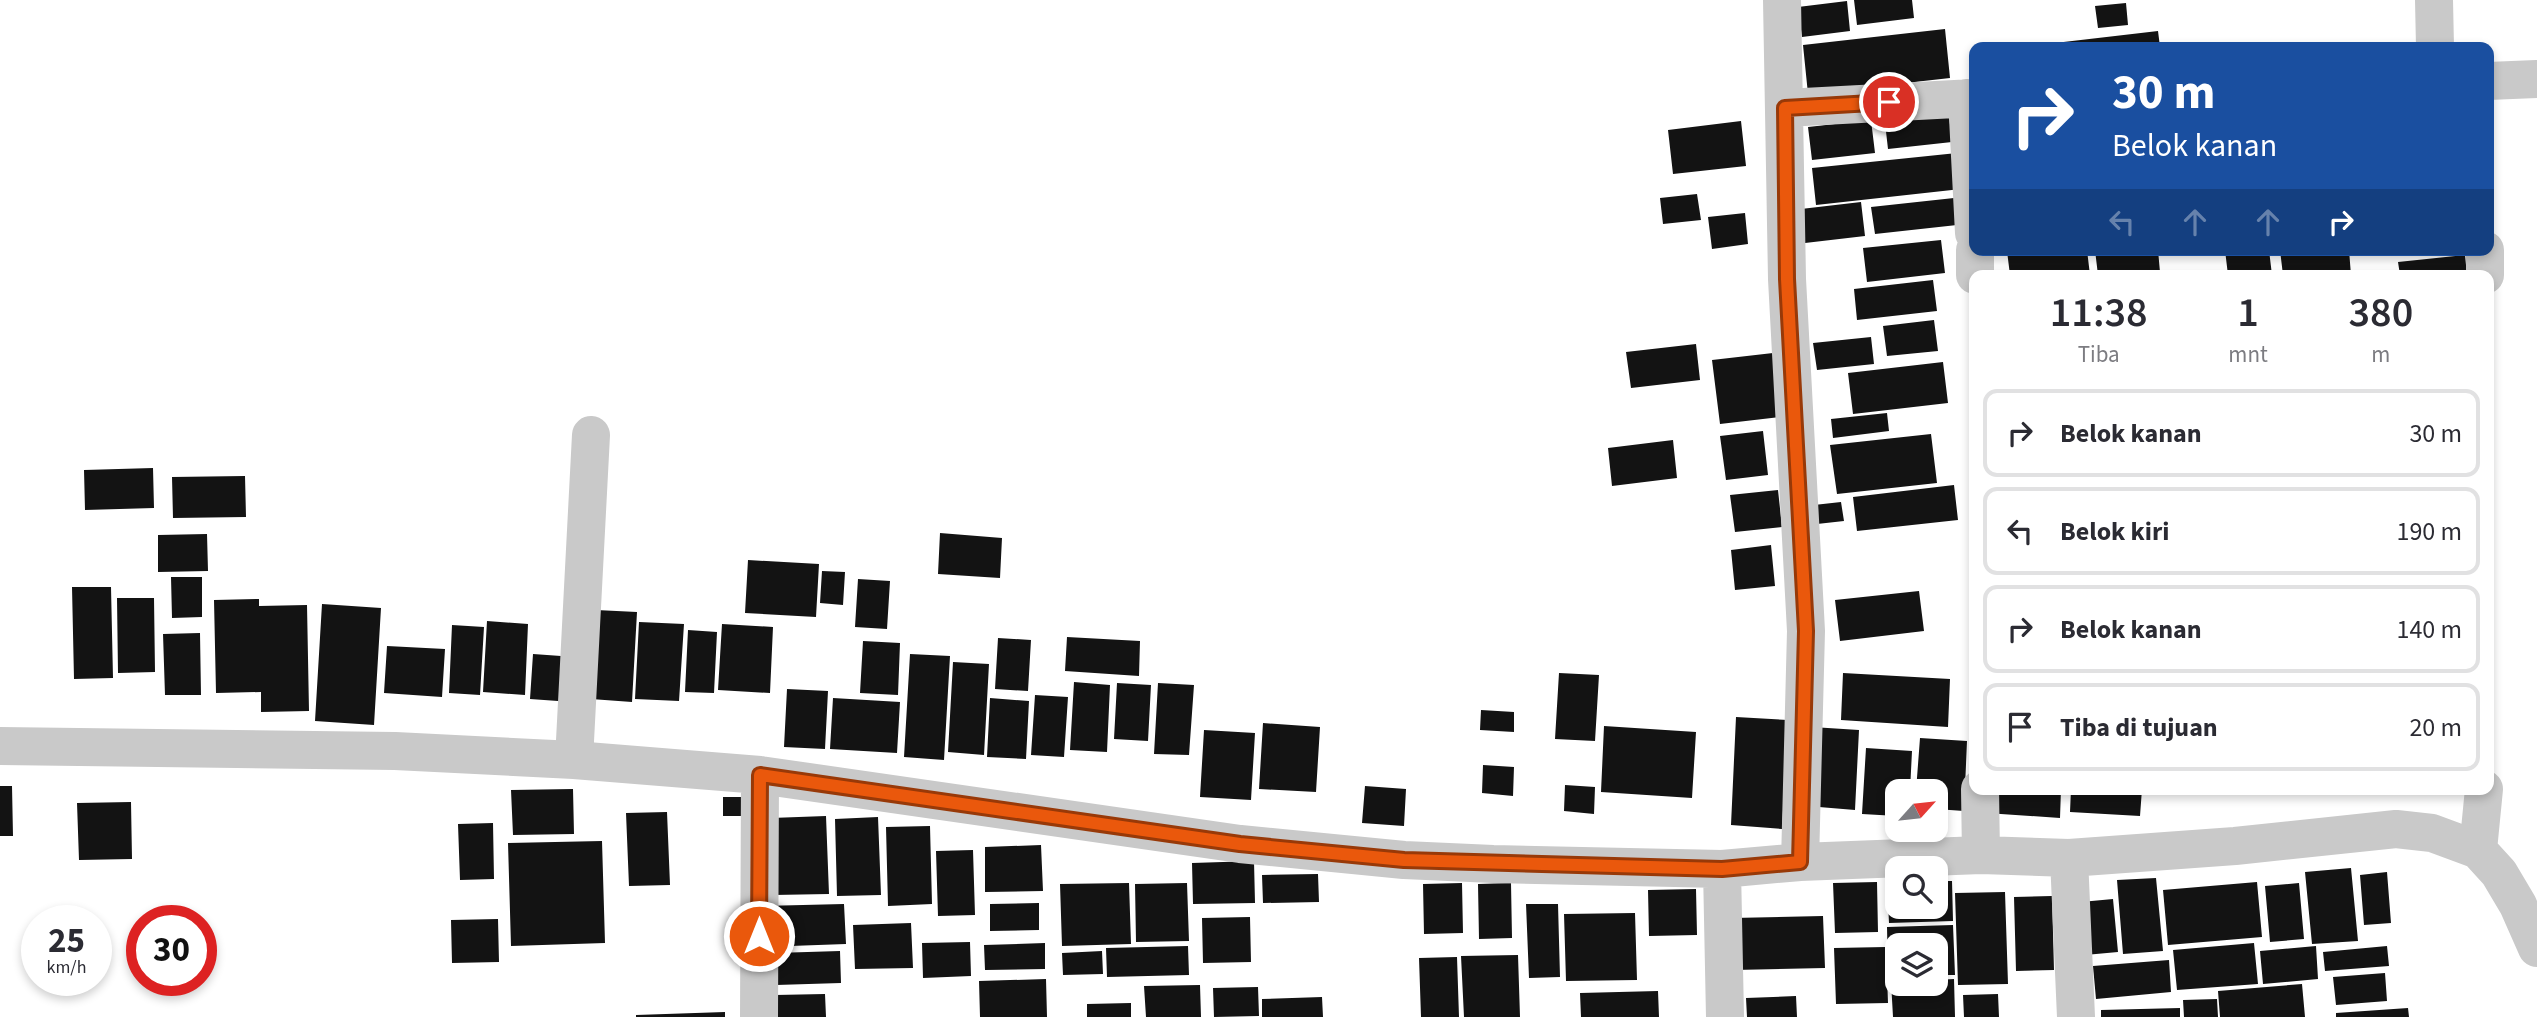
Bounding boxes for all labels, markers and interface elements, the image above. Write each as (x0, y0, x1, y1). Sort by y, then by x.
text: 30 m (2112, 58, 2216, 128)
icon: right (1997, 70, 2088, 161)
pin (1859, 72, 1919, 132)
icon: arrive (1870, 83, 1908, 121)
text: Belok kanan (2112, 123, 2277, 169)
icon: left (2103, 203, 2141, 241)
icon: ahead (2176, 203, 2214, 241)
icon: ahead (2249, 203, 2287, 241)
icon: right (2322, 203, 2360, 241)
text: 11:38 (2050, 283, 2148, 343)
text: 1 (2237, 283, 2259, 343)
text: 380 (2349, 283, 2413, 343)
text: Tiba (2078, 338, 2120, 371)
text: mnt (2228, 338, 2268, 371)
text: m (2371, 338, 2390, 371)
icon: right (2001, 414, 2039, 452)
text: Belok kanan (2060, 415, 2202, 452)
text: 30 m (2409, 415, 2462, 452)
icon: left (2001, 512, 2039, 550)
text: Belok kiri (2060, 513, 2169, 550)
text: 190 m (2396, 513, 2462, 550)
icon: right (2001, 610, 2039, 648)
text: Belok kanan (2060, 611, 2202, 648)
text: 140 m (2396, 611, 2462, 648)
icon: arrive (2001, 708, 2039, 746)
text: Tiba di tujuan (2060, 709, 2218, 746)
text: 20 m (2409, 709, 2462, 746)
north arrow (1885, 779, 1948, 842)
map controls (1885, 779, 1948, 996)
button: search (1885, 856, 1948, 919)
position arrow (722, 899, 796, 973)
speed limit sign: 30 (126, 905, 217, 996)
text: 25 (48, 916, 85, 966)
button: layers (1885, 933, 1948, 996)
text: km/h (47, 955, 86, 980)

